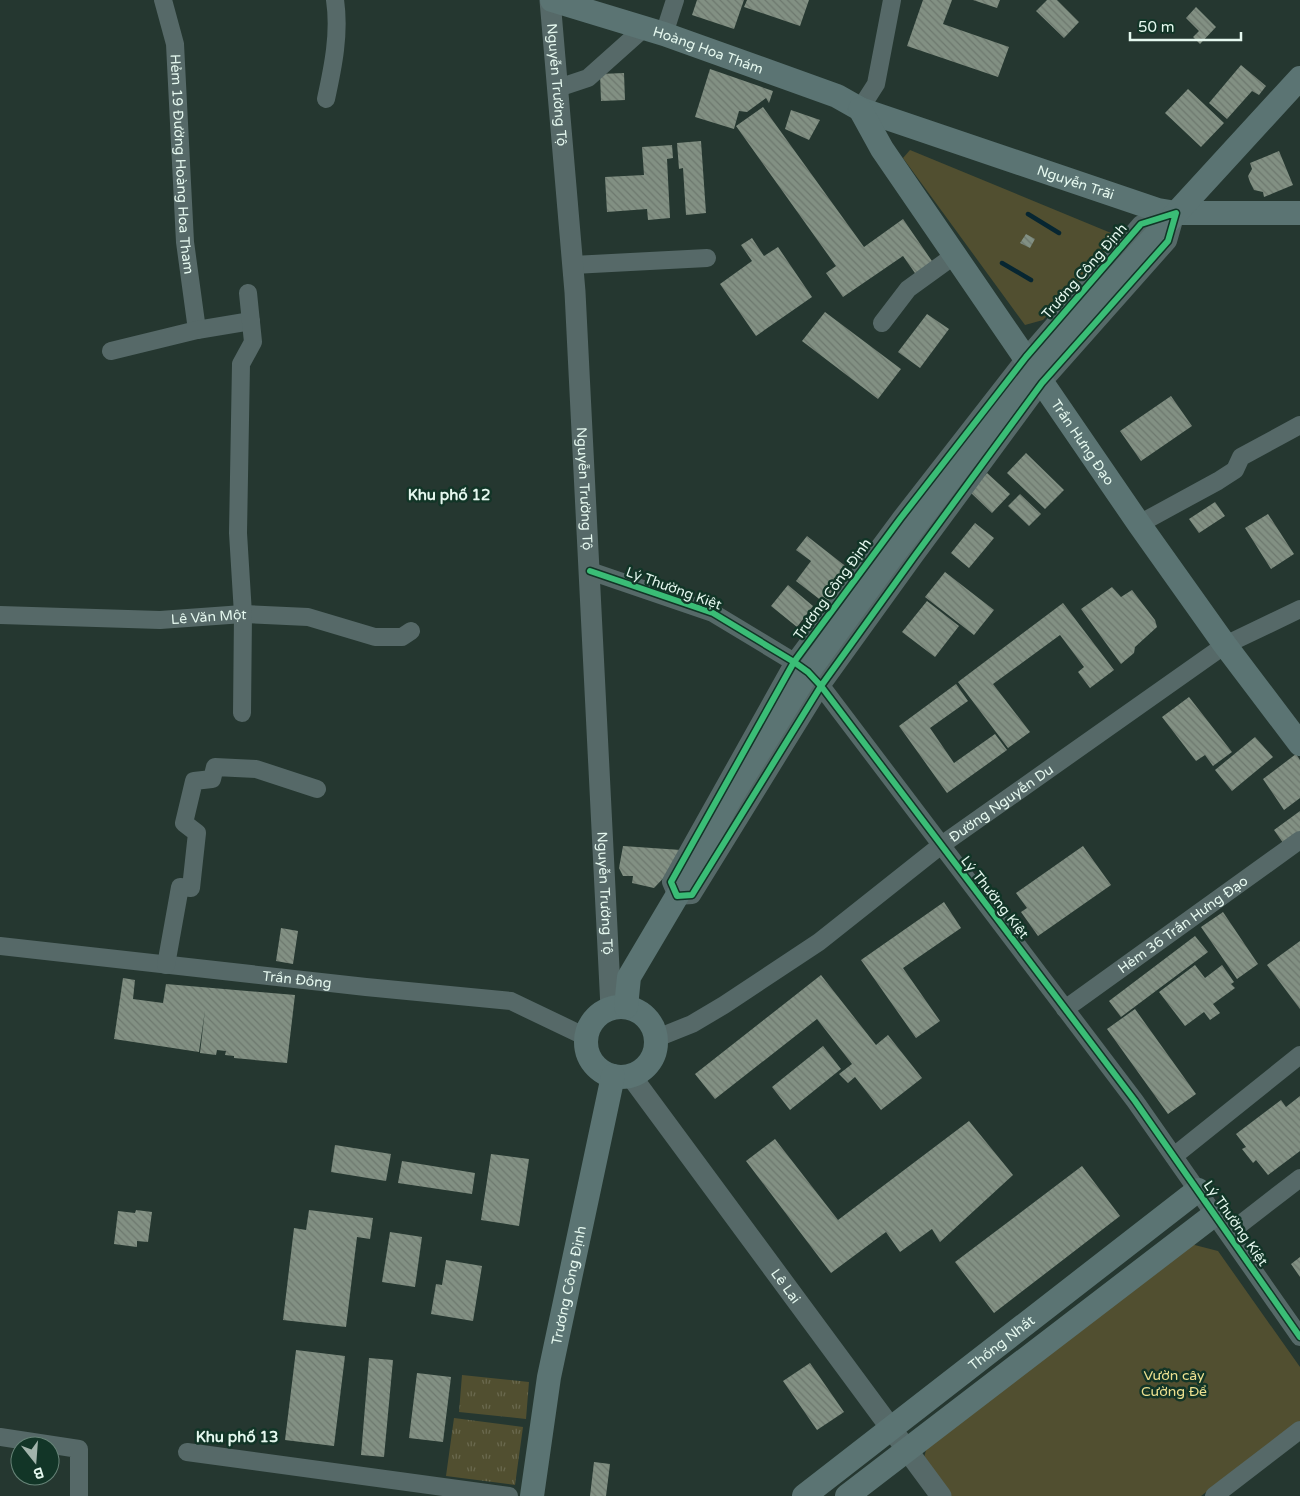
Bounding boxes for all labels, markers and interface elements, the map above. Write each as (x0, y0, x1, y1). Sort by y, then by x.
scale bar (1130, 10, 1241, 42)
text: 50 m (1138, 18, 1175, 36)
street label: Nguyễn Trường Tộ (543, 23, 570, 147)
street label: Hoàng Hoa Thám (651, 23, 765, 78)
street label: Hẻm 19 Đường Hoàng Hoa Tham (167, 54, 197, 275)
street label: Nguyễn Trãi (1035, 162, 1116, 204)
street label: Trương Công Định (1038, 220, 1131, 323)
street label: Trần Hưng Đạo (1047, 396, 1118, 488)
street label: Nguyễn Trường Tộ (573, 427, 596, 551)
district label: Khu phố 12 (408, 486, 490, 505)
street label: Trương Công Định (790, 535, 875, 643)
street label: Lý Thường Kiệt (624, 563, 725, 614)
street label: Lê Văn Một (170, 606, 248, 628)
street label: Đường Nguyễn Du (946, 761, 1057, 846)
street label: Nguyễn Trường Tộ (593, 831, 616, 955)
street label: Lý Thường Kiệt (957, 852, 1033, 943)
street label: Hẻm 36 Trần Hưng Đạo (1115, 872, 1251, 977)
street label: Trần Đồng (262, 967, 332, 992)
street label: Lý Thường Kiệt (1200, 1177, 1272, 1270)
street label: Trương Công Định (548, 1224, 590, 1346)
street label: Lê Lai (767, 1266, 804, 1307)
street label: Thống Nhất (965, 1312, 1039, 1374)
park label: Vườn cây Cường Để (1141, 1367, 1207, 1400)
district label: Khu phố 13 (196, 1428, 278, 1447)
north arrow (10, 1436, 60, 1486)
text: B (31, 1463, 46, 1483)

